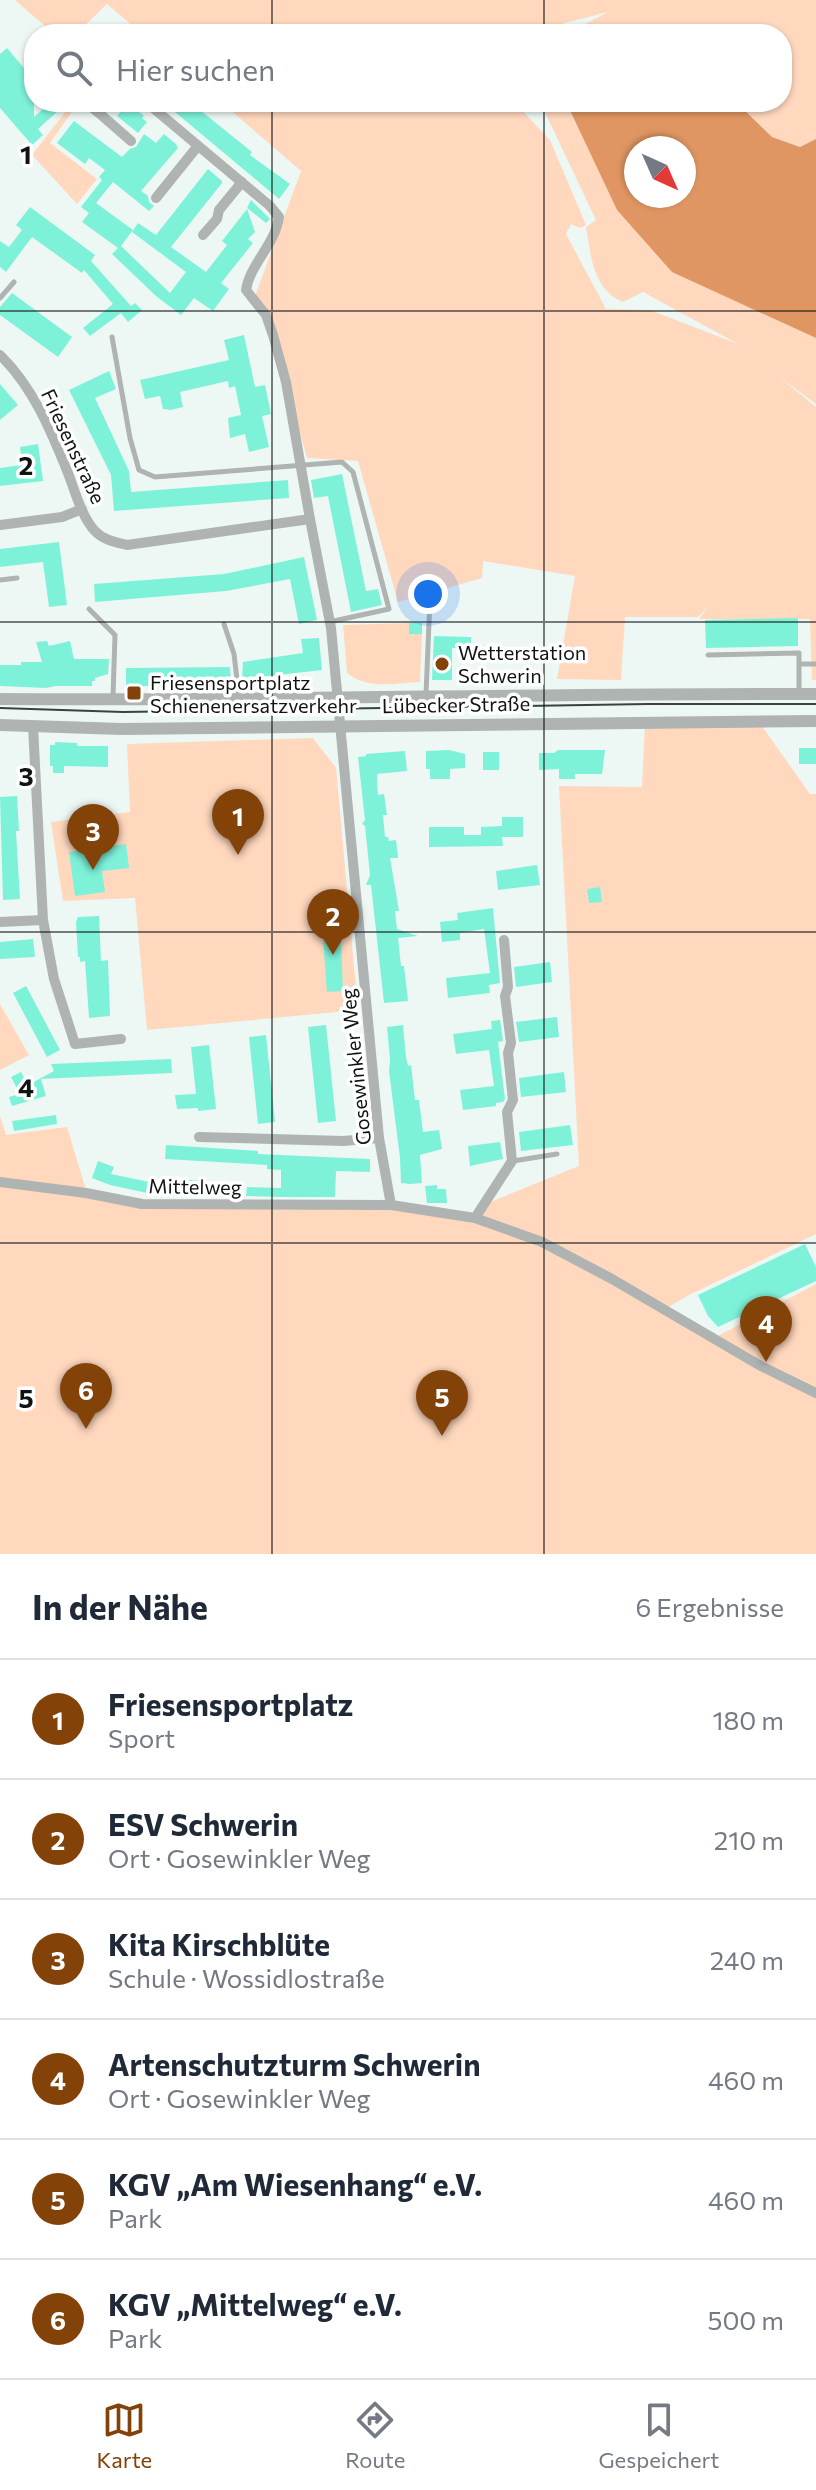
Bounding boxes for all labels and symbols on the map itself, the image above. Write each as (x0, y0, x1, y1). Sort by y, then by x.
north arrow (624, 136, 696, 208)
text: 1 (20, 138, 32, 169)
street label: Friesenstraße (37, 385, 111, 507)
text: 2 (19, 449, 33, 480)
your location (408, 574, 448, 614)
place label: Wetterstation Schwerin (458, 640, 586, 687)
marker: Wetterstation Schwerin (433, 655, 451, 673)
place label: Friesensportplatz Schienenersatzverkehr (150, 670, 357, 717)
marker: Friesensportplatz Schienenersatzverkehr (125, 684, 143, 702)
street label: Lübecker Straße (382, 691, 530, 717)
text: 3 (18, 760, 34, 791)
pin: 1 (212, 789, 264, 855)
pin: 3 (67, 804, 119, 870)
pin: 2 (307, 889, 359, 955)
street label: Gosewinkler Weg (335, 987, 375, 1146)
text: 4 (18, 1071, 34, 1102)
street label: Mittelweg (148, 1173, 242, 1199)
pin: 4 (740, 1296, 792, 1362)
pin: 6 (60, 1363, 112, 1429)
pin: 5 (416, 1370, 468, 1436)
text: 5 (18, 1382, 34, 1413)

